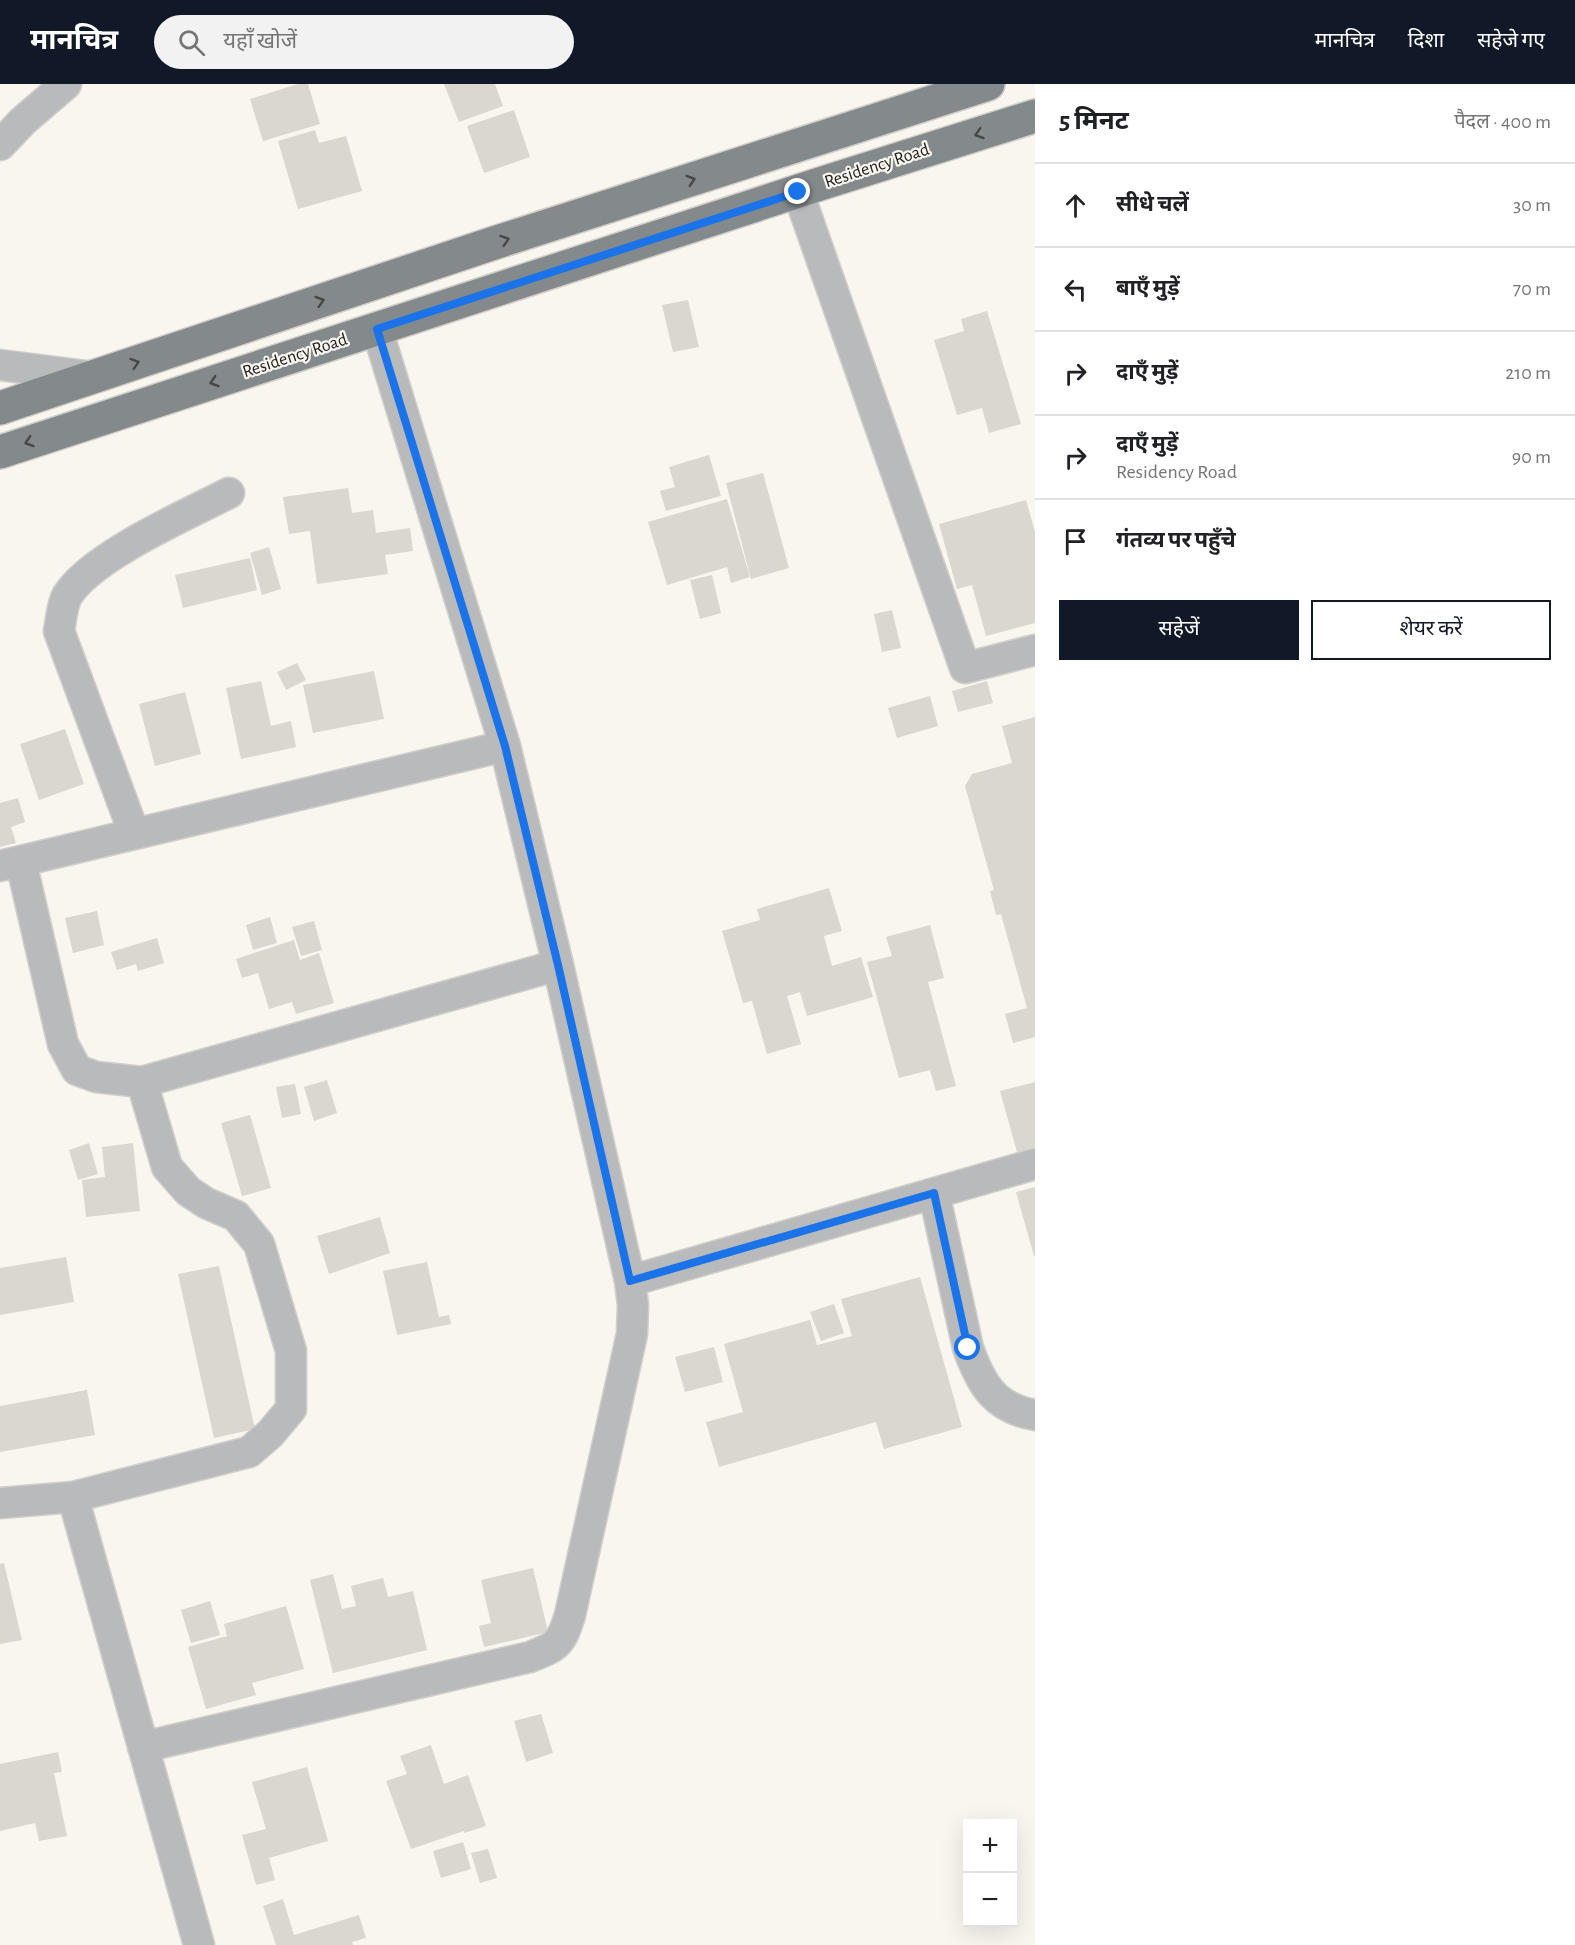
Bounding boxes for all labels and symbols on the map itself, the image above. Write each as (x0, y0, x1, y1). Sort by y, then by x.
one-way arrow (974, 127, 985, 139)
street label: Residency Road (822, 141, 932, 191)
one-way arrow (685, 175, 696, 187)
route end (784, 178, 810, 204)
one-way arrow (499, 234, 510, 247)
one-way arrow (314, 296, 325, 309)
street label: Residency Road (240, 331, 350, 381)
one-way arrow (129, 358, 140, 370)
one-way arrow (209, 375, 220, 387)
one-way arrow (24, 435, 35, 448)
route start (954, 1334, 980, 1360)

